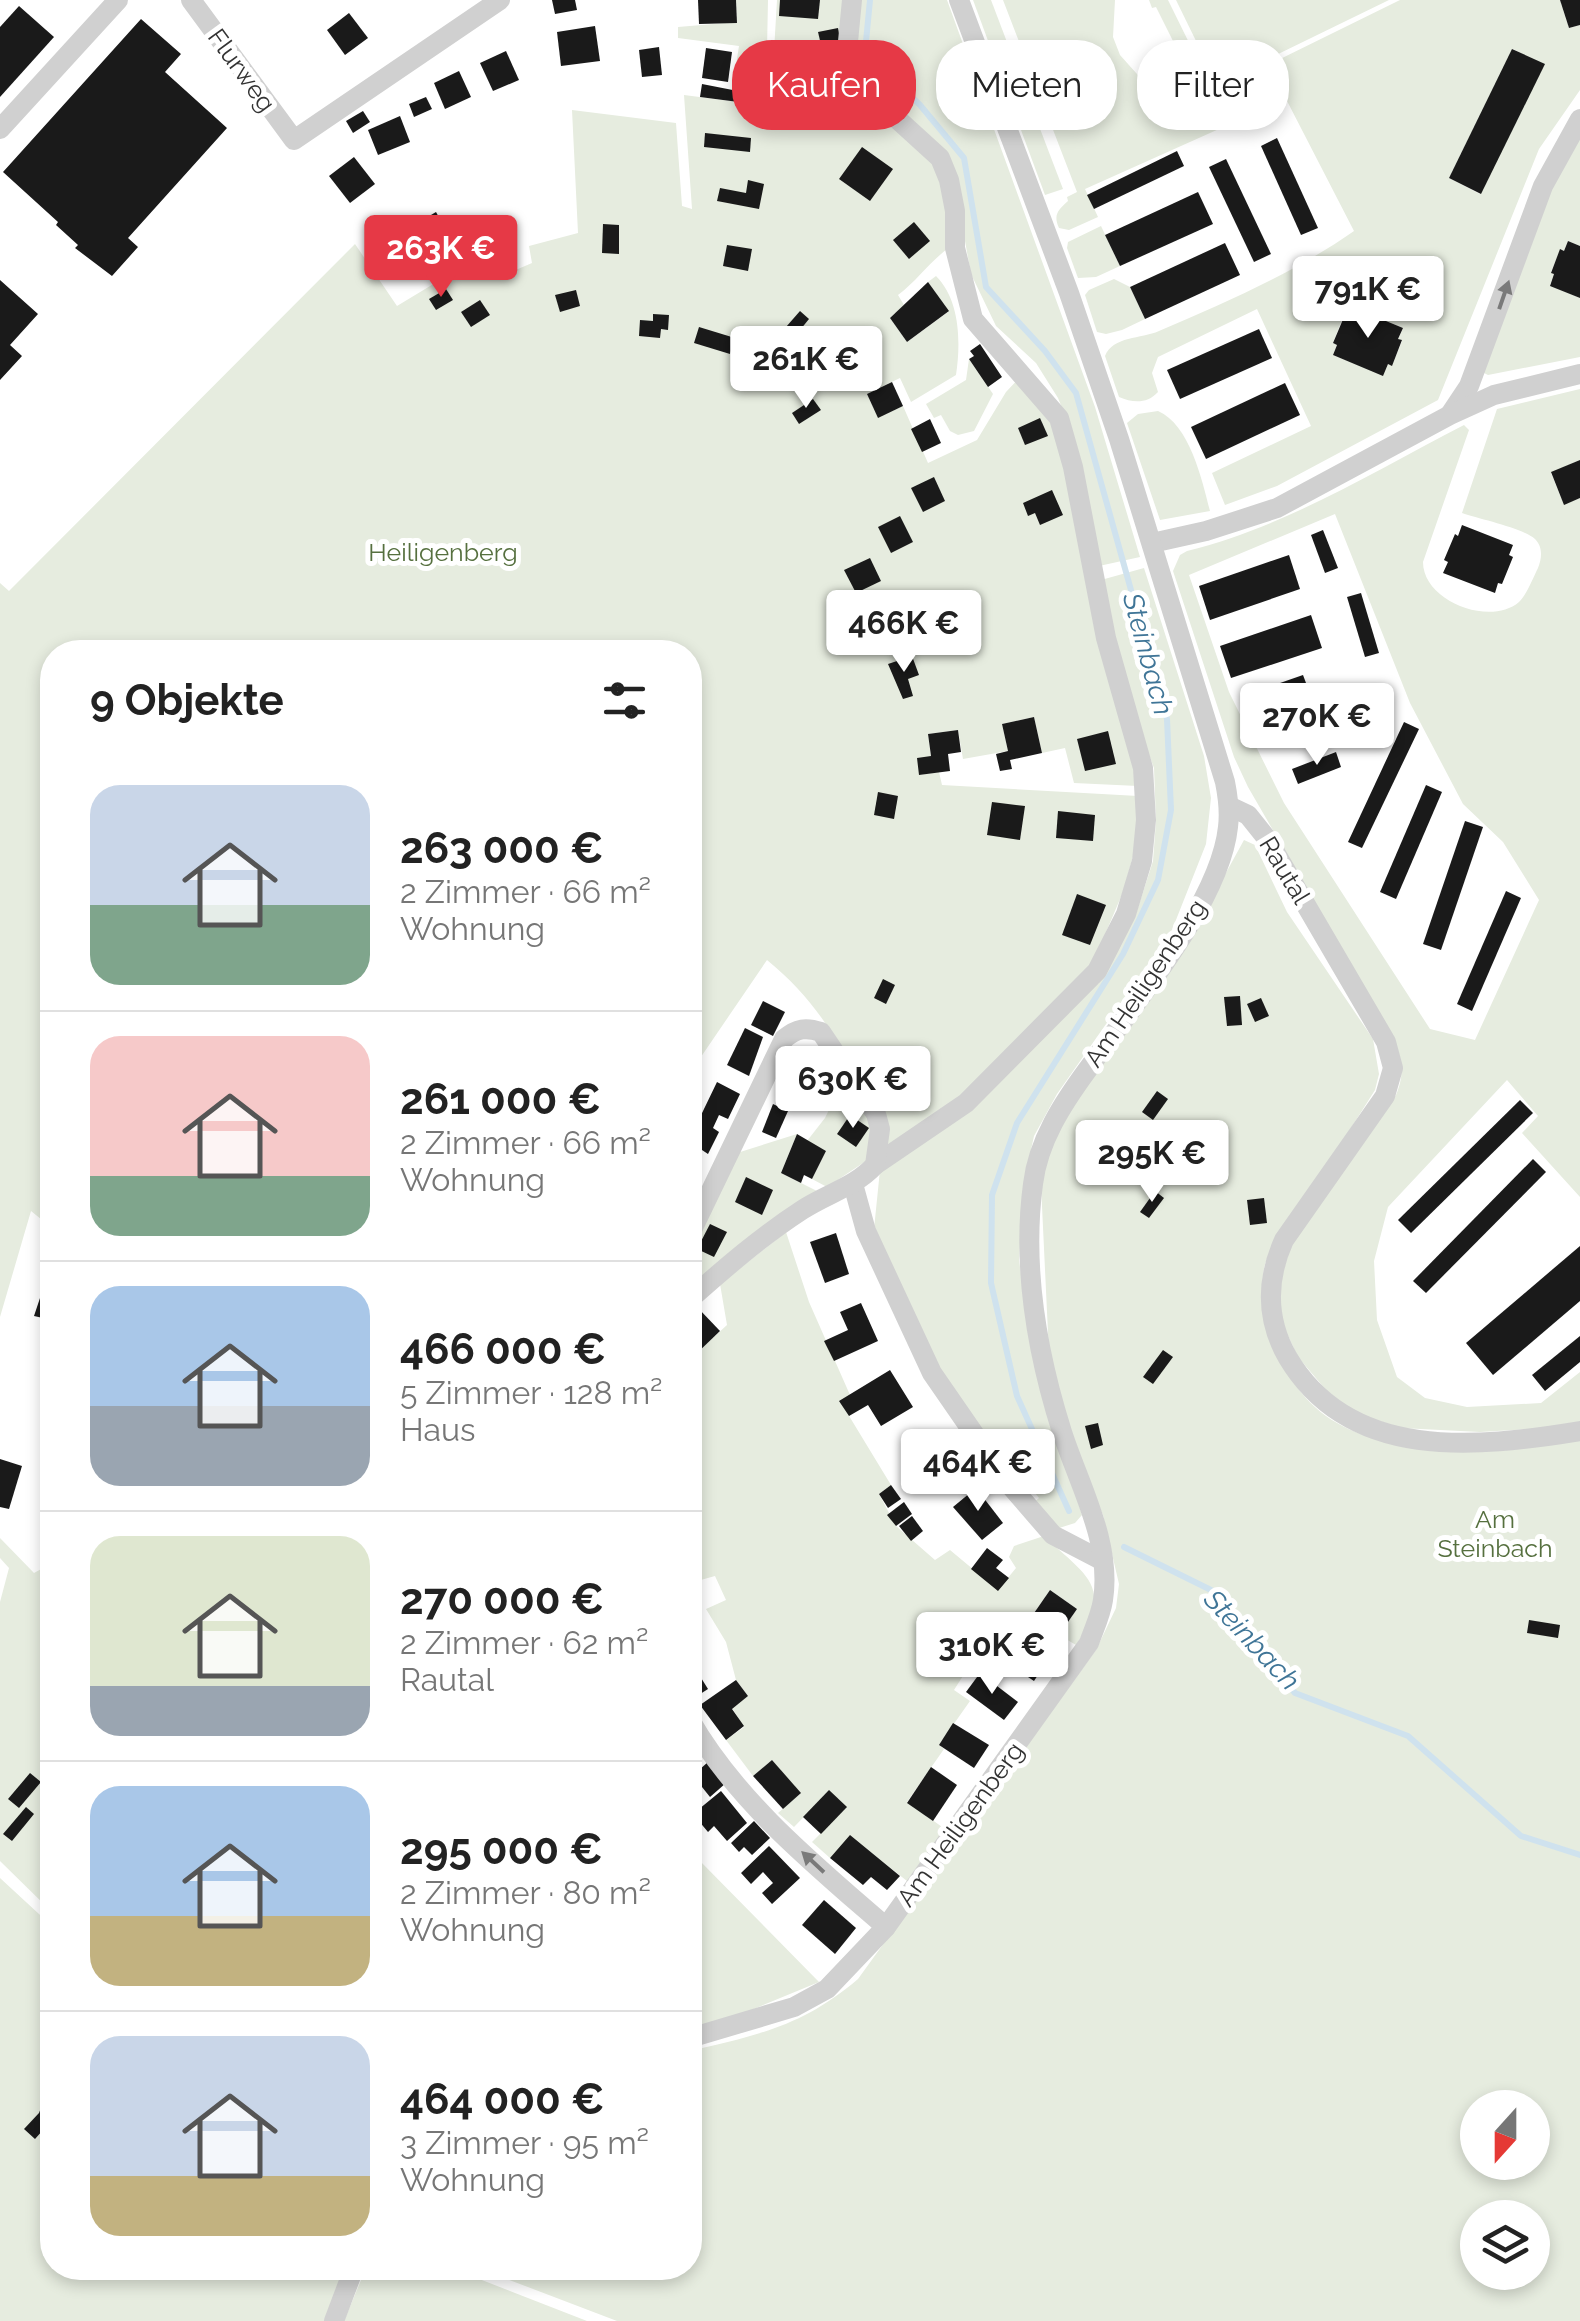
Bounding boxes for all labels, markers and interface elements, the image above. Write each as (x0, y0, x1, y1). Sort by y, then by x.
street label: Flurweg (202, 23, 282, 117)
chip: Kaufen (732, 40, 916, 130)
chip: Mieten (936, 40, 1117, 130)
chip: Filter (1137, 40, 1289, 130)
pin: 263K € (360, 215, 522, 300)
text: 263K € (386, 229, 496, 266)
pin: 791K € (1287, 256, 1449, 341)
text: 791K € (1315, 270, 1421, 307)
one-way arrow (1497, 279, 1512, 309)
pin: 261K € (725, 326, 887, 411)
text: 261K € (752, 340, 860, 377)
park label: Heiligenberg (368, 537, 518, 567)
water label: Steinbach (1116, 588, 1180, 719)
pin: 466K € (823, 590, 985, 675)
text: 466K € (848, 604, 960, 641)
icon: filters (597, 673, 652, 728)
text: 9 Objekte (90, 676, 284, 725)
pin: 270K € (1236, 683, 1398, 768)
text: 270K € (1262, 697, 1372, 734)
text: 263 000 € (400, 824, 603, 873)
icon: home (170, 825, 290, 945)
street label: Rautal (1253, 831, 1317, 909)
text: 2 Zimmer · 66 m² (400, 873, 651, 910)
street label: Am Heiligenberg (1078, 894, 1212, 1072)
text: Wohnung (400, 910, 545, 947)
pin: 630K € (772, 1046, 934, 1131)
text: 630K € (798, 1060, 909, 1097)
text: 261 000 € (400, 1075, 601, 1124)
icon: home (170, 1076, 290, 1196)
pin: 295K € (1071, 1120, 1233, 1205)
text: 2 Zimmer · 66 m² (400, 1124, 651, 1161)
text: 295K € (1098, 1134, 1206, 1171)
text: Wohnung (400, 1161, 545, 1198)
text: 466 000 € (400, 1325, 606, 1374)
icon: home (170, 1326, 290, 1446)
text: 5 Zimmer · 128 m² (400, 1374, 663, 1411)
text: Haus (400, 1411, 475, 1448)
pin: 464K € (897, 1429, 1059, 1514)
text: 464K € (923, 1443, 1033, 1480)
park label: Am Steinbach (1437, 1504, 1553, 1563)
text: 270 000 € (400, 1575, 604, 1624)
icon: home (170, 1576, 290, 1696)
water label: Steinbach (1197, 1582, 1307, 1697)
pin: 310K € (911, 1612, 1073, 1697)
text: 2 Zimmer · 62 m² (400, 1624, 648, 1661)
text: 310K € (938, 1626, 1046, 1663)
text: Rautal (400, 1661, 494, 1698)
street label: Am Heiligenberg (890, 1736, 1030, 1912)
text: 295 000 € (400, 1825, 603, 1874)
icon: home (170, 1826, 290, 1946)
one-way arrow (802, 1851, 826, 1874)
text: 2 Zimmer · 80 m² (400, 1874, 651, 1911)
text: Wohnung (400, 1911, 545, 1948)
text: 464 000 € (400, 2075, 605, 2124)
icon: home (170, 2076, 290, 2196)
north arrow (1460, 2090, 1550, 2180)
map controls (1460, 2090, 1550, 2290)
text: 3 Zimmer · 95 m² (400, 2124, 649, 2161)
text: Wohnung (400, 2161, 545, 2198)
button: layers (1460, 2200, 1550, 2290)

